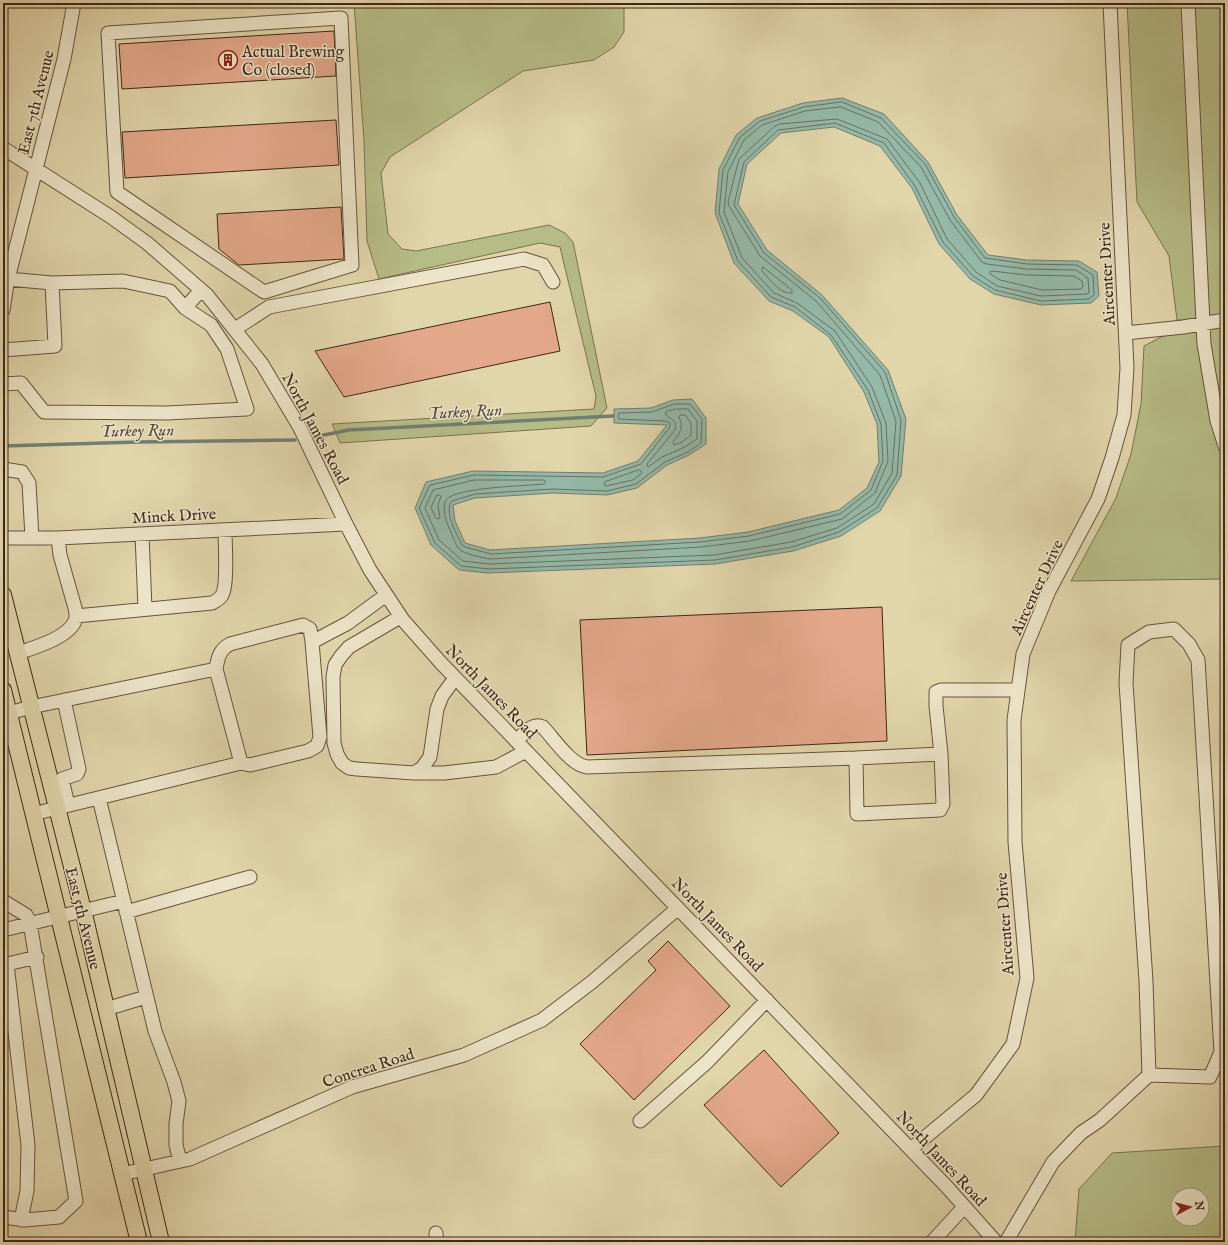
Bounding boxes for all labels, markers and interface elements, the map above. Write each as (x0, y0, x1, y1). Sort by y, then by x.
place label: Actual Brewing Co (closed) (241, 43, 344, 81)
street label: East 7th Avenue (14, 48, 60, 157)
building icon: Actual Brewing Co (closed) (217, 49, 239, 71)
street label: Aircenter Drive (1095, 222, 1121, 327)
street label: North James Road (276, 370, 352, 488)
water label: Turkey Run (427, 400, 503, 425)
water label: Turkey Run (100, 420, 174, 443)
street label: Minck Drive (132, 505, 217, 529)
street label: Aircenter Drive (1007, 537, 1069, 640)
street label: North James Road (441, 641, 541, 744)
street label: East 5th Avenue (60, 865, 104, 972)
street label: Aircenter Drive (992, 872, 1020, 977)
street label: North James Road (667, 874, 767, 977)
street label: Concrea Road (320, 1045, 417, 1093)
street label: North James Road (891, 1107, 990, 1212)
north arrow (1170, 1187, 1210, 1227)
text: N (1191, 1199, 1207, 1212)

